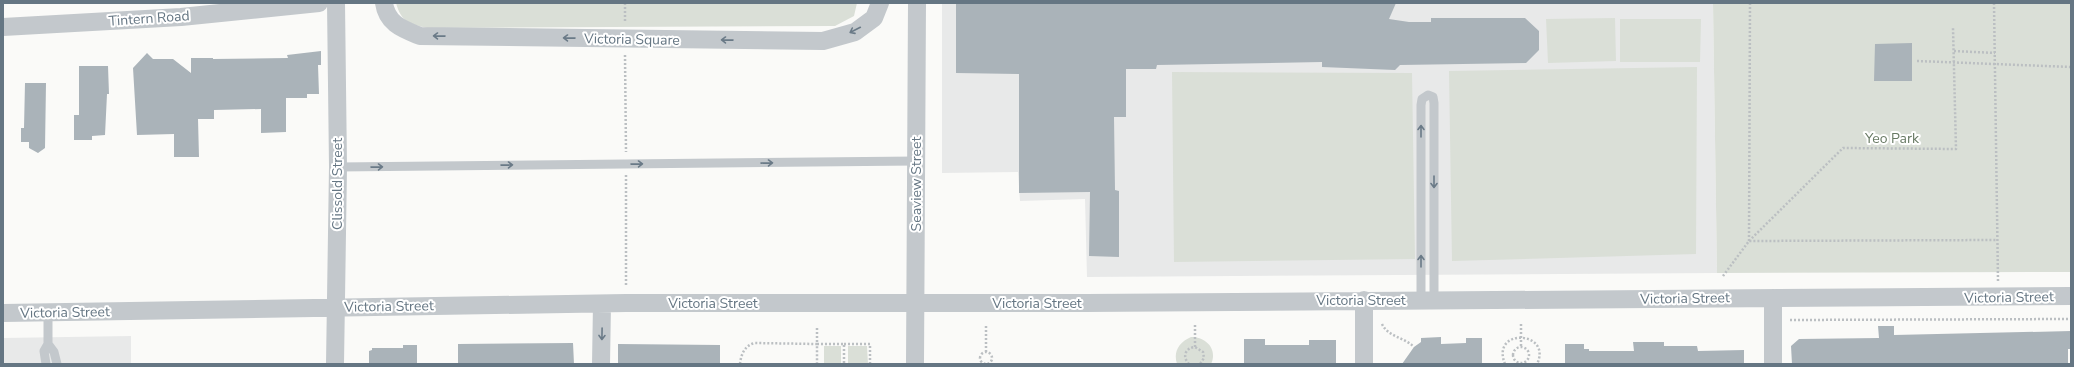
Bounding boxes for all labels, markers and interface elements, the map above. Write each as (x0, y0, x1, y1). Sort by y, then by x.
street label: Tintern Road (108, 6, 190, 31)
one-way arrow (849, 27, 861, 34)
street label: Victoria Square (583, 29, 680, 50)
one-way arrow (433, 32, 446, 40)
one-way arrow (563, 34, 576, 42)
one-way arrow (721, 36, 734, 44)
one-way arrow (1417, 125, 1425, 138)
park label: Yeo Park (1864, 129, 1920, 148)
street label: Seaview Street (907, 137, 926, 231)
street label: Clissold Street (328, 138, 347, 230)
one-way arrow (760, 159, 773, 167)
one-way arrow (630, 160, 643, 168)
one-way arrow (500, 162, 513, 169)
one-way arrow (370, 163, 383, 171)
one-way arrow (1430, 175, 1438, 188)
one-way arrow (1417, 255, 1425, 268)
street label: Victoria Street (1963, 287, 2054, 308)
street label: Victoria Street (1639, 288, 1730, 309)
street label: Victoria Street (1315, 291, 1406, 310)
street label: Victoria Street (667, 294, 758, 313)
street label: Victoria Street (991, 294, 1082, 313)
street label: Victoria Street (343, 296, 434, 317)
street label: Victoria Street (19, 302, 110, 323)
one-way arrow (598, 327, 606, 340)

